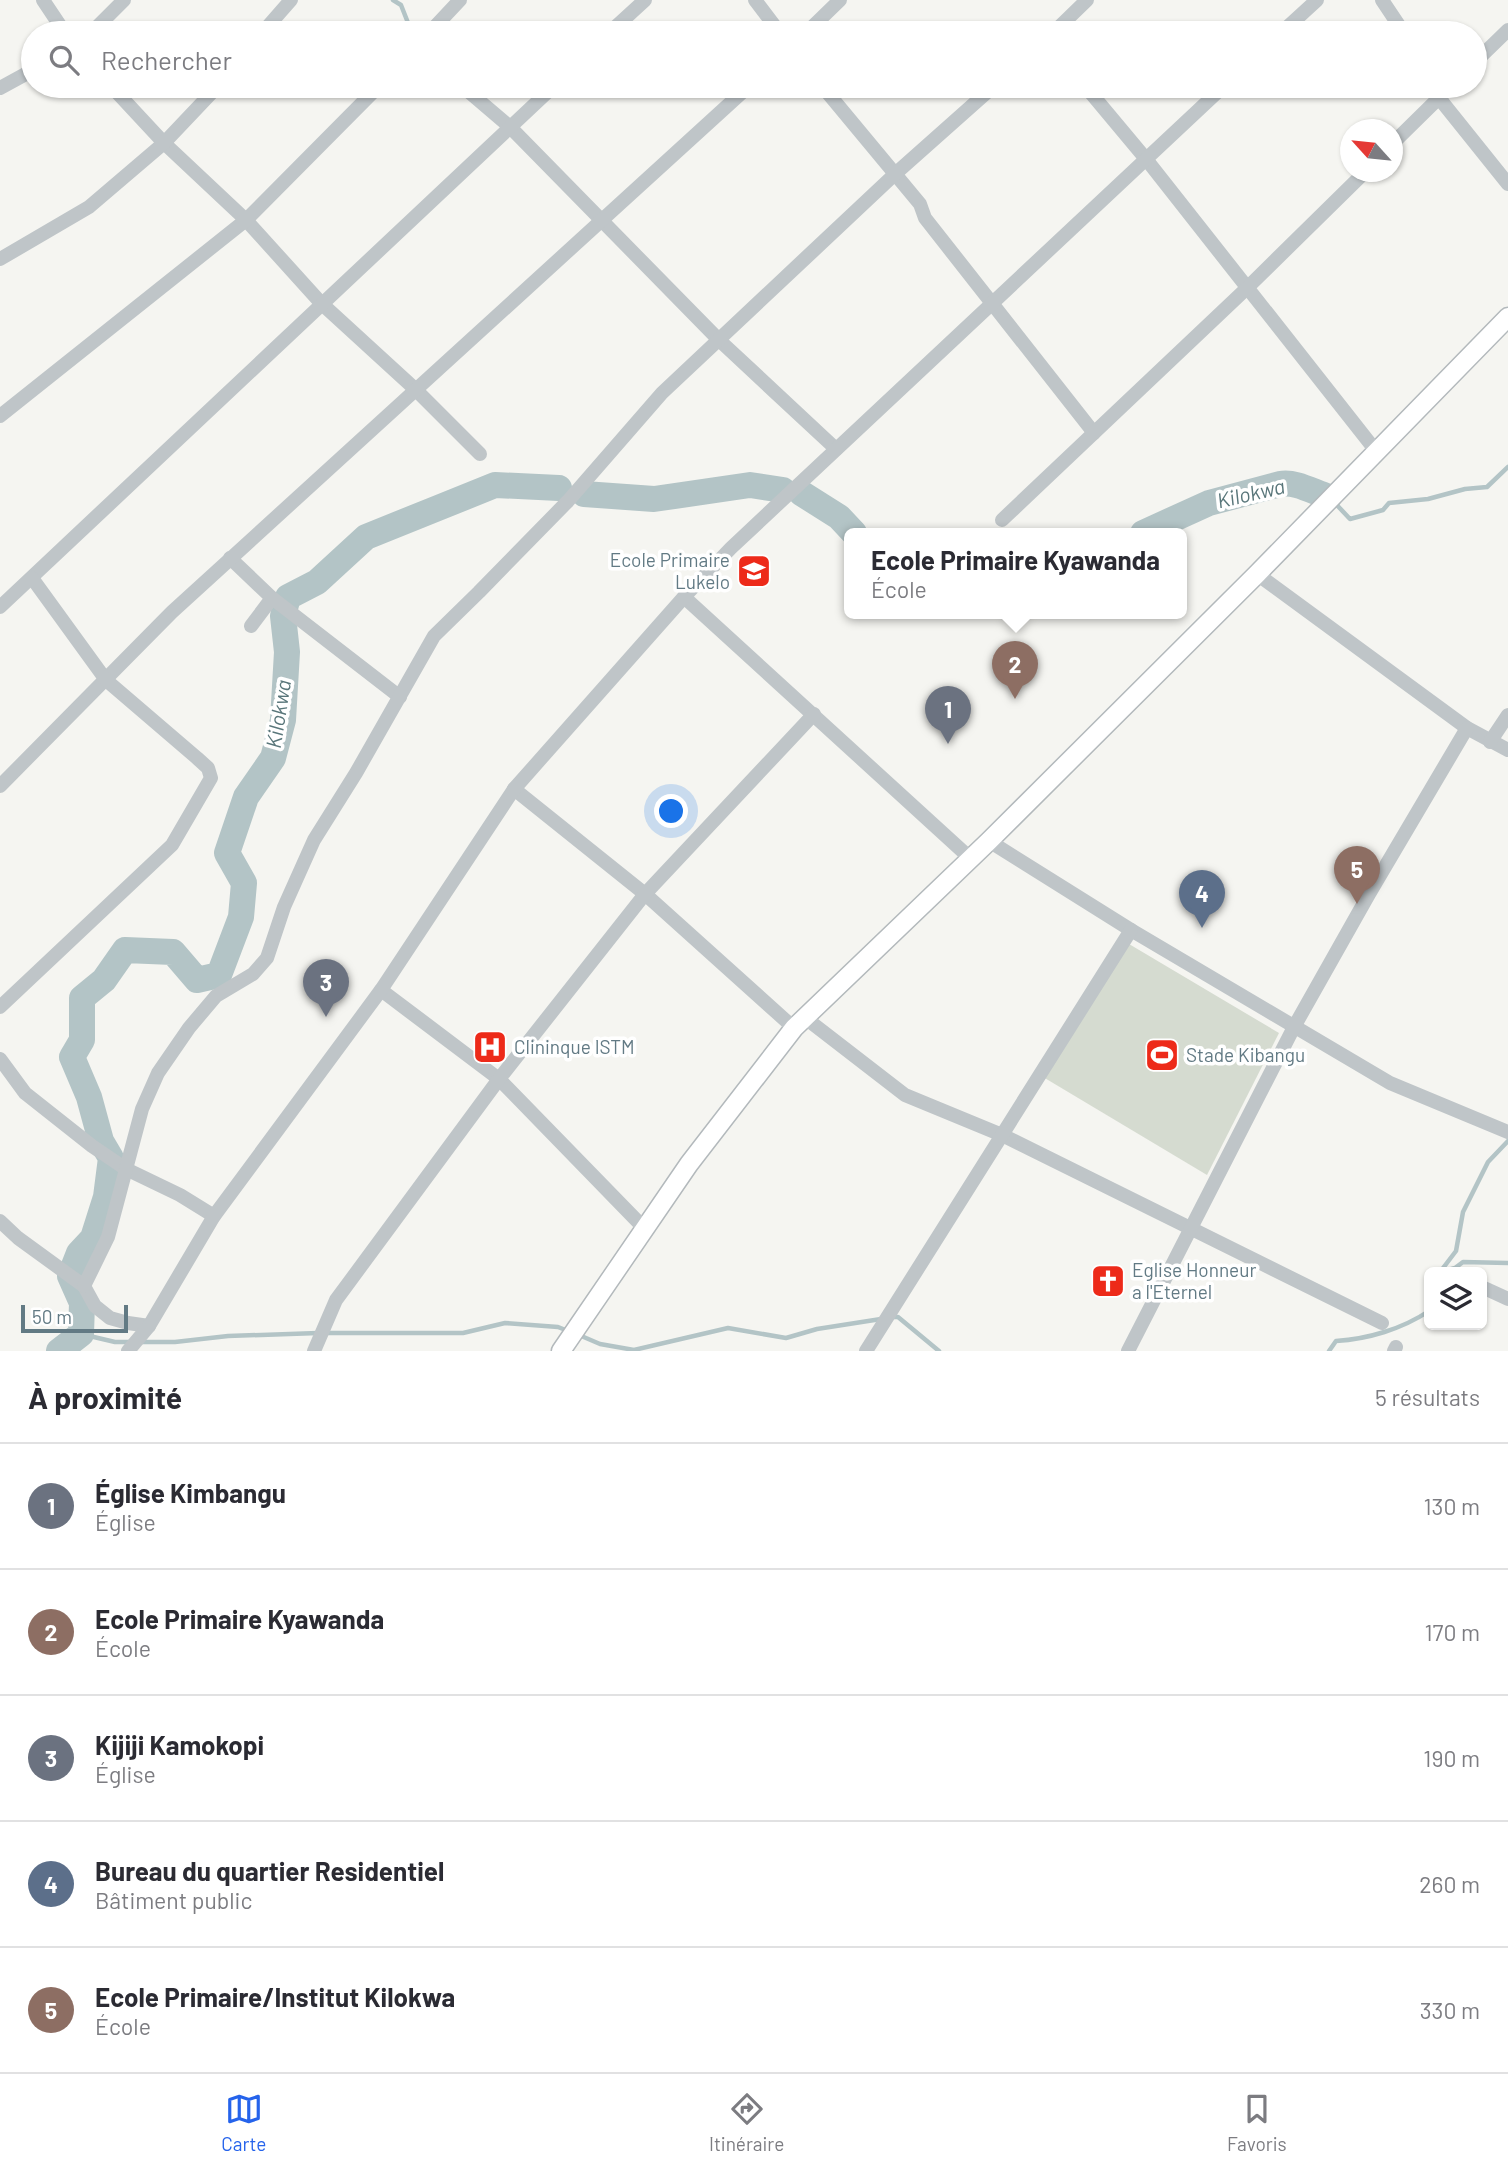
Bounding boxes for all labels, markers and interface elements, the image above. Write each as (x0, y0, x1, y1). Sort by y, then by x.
search box (21, 21, 1487, 98)
icon: search (45, 41, 83, 79)
text: Rechercher (101, 44, 232, 75)
north arrow (1340, 119, 1403, 182)
water label: Kilokwa (1214, 473, 1287, 512)
popup (844, 528, 1187, 619)
text: Ecole Primaire Kyawanda (871, 544, 1160, 575)
place label: Ecole Primaire Lukelo (610, 548, 730, 593)
school or university icon: Ecole Primaire Lukelo (735, 552, 773, 590)
text: École (871, 575, 927, 603)
pin: 2 (992, 641, 1038, 699)
water label: Kilokwa (260, 678, 295, 750)
pin: 1 (925, 686, 971, 744)
your location (654, 794, 688, 828)
pin: 5 (1334, 846, 1380, 904)
pin: 4 (1179, 870, 1225, 928)
pin: 3 (303, 959, 349, 1017)
hospital icon: Clininque ISTM (471, 1028, 509, 1066)
place label: Clininque ISTM (514, 1035, 635, 1058)
sports icon: Stade Kibangu (1143, 1036, 1181, 1074)
place label: Stade Kibangu (1186, 1043, 1305, 1066)
place label: Eglise Honneur a l'Eternel (1132, 1258, 1256, 1303)
church icon: Eglise Honneur a l'Eternel (1089, 1262, 1127, 1300)
map controls (1424, 1267, 1487, 1330)
button: layers (1424, 1267, 1487, 1330)
scale bar (21, 1302, 128, 1334)
text: 50 m (32, 1305, 72, 1328)
text: À proximité (28, 1379, 182, 1415)
text: 5 résultats (1375, 1383, 1480, 1411)
text: Église Kimbangu (95, 1477, 286, 1508)
text: 1 (47, 1492, 55, 1520)
text: 130 m (1423, 1492, 1480, 1520)
text: Église (95, 1508, 156, 1536)
text: Ecole Primaire Kyawanda (95, 1603, 384, 1634)
text: 2 (45, 1618, 57, 1646)
text: 170 m (1424, 1618, 1480, 1646)
text: École (95, 1634, 151, 1662)
text: Kijiji Kamokopi (95, 1729, 264, 1760)
text: 3 (45, 1744, 57, 1772)
text: 190 m (1423, 1744, 1480, 1772)
text: Église (95, 1760, 156, 1788)
text: Bureau du quartier Residentiel (95, 1855, 444, 1886)
text: 4 (44, 1870, 58, 1898)
text: 260 m (1419, 1870, 1480, 1898)
text: Bâtiment public (95, 1886, 252, 1914)
text: Ecole Primaire/Institut Kilokwa (95, 1981, 455, 2012)
text: 5 (45, 1996, 57, 2024)
text: 330 m (1420, 1996, 1480, 2024)
text: École (95, 2012, 151, 2040)
tab: Carte (221, 2090, 266, 2155)
tab: Itinéraire (709, 2090, 784, 2155)
tab: Favoris (1227, 2090, 1287, 2155)

